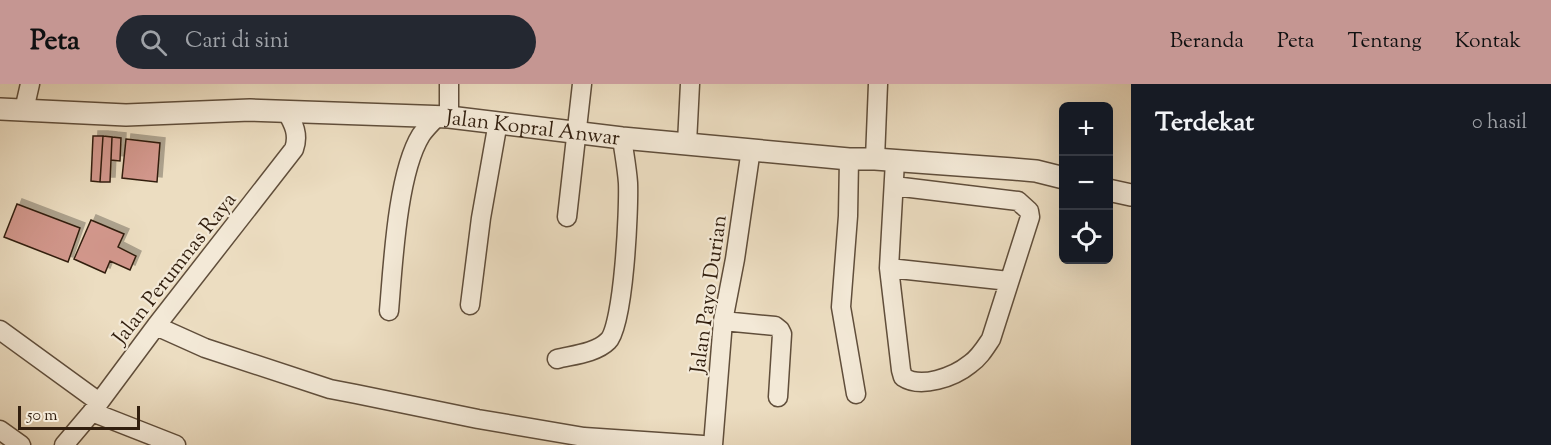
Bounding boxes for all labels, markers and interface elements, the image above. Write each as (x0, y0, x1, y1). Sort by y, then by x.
search box (116, 15, 536, 69)
text: Peta (30, 22, 80, 62)
icon: search (137, 26, 170, 59)
text: Cari di sini (185, 26, 289, 58)
text: Beranda (1170, 27, 1244, 57)
text: Peta (1277, 27, 1315, 57)
text: Tentang (1348, 27, 1422, 57)
text: Kontak (1455, 27, 1521, 57)
map controls (1059, 102, 1113, 264)
button: + (1059, 102, 1113, 156)
street label: Jalan Kopral Anwar (443, 104, 622, 155)
text: Terdekat (1155, 105, 1254, 142)
text: 0 hasil (1472, 109, 1527, 138)
button: − (1059, 156, 1113, 210)
street label: Jalan Perumnas Raya (106, 187, 245, 352)
button: locate (1059, 210, 1113, 264)
street label: Jalan Payo Durian (684, 213, 736, 376)
scale bar (18, 403, 140, 430)
text: 50 m (27, 405, 58, 428)

